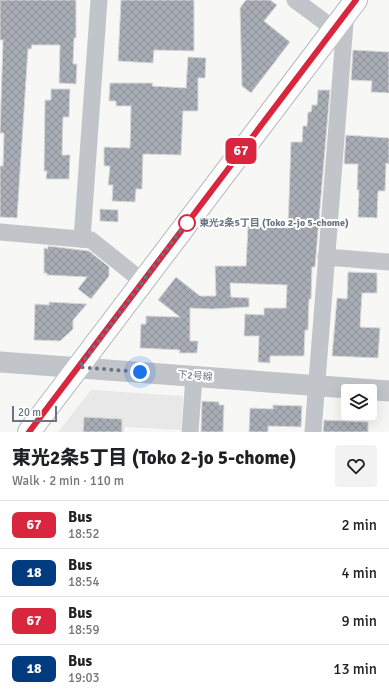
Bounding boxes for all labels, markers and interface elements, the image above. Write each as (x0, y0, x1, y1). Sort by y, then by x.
line badge: 67 (223, 138, 259, 164)
text: 67 (233, 142, 249, 159)
marker: 東光2条5丁目 (Toko 2-jo 5-chome) (178, 214, 196, 232)
place label: 東光2条5丁目 (Toko 2-jo 5-chome) (199, 217, 349, 229)
your location (130, 362, 150, 382)
street label: 下2号線 (177, 369, 213, 383)
map controls (341, 384, 377, 420)
button: layers (341, 384, 377, 420)
scale bar (12, 404, 57, 423)
text: 20 m (18, 406, 41, 419)
button: heart (335, 445, 377, 487)
text: 東光2条5丁目 (Toko 2-jo 5-chome) (12, 446, 296, 470)
text: Walk · 2 min · 110 m (12, 473, 124, 489)
text: Bus (68, 508, 92, 526)
text: 67 (26, 516, 42, 533)
text: 2 min (341, 516, 377, 534)
text: 18:52 (68, 526, 100, 542)
text: Bus (68, 556, 92, 574)
text: 18 (26, 564, 42, 581)
text: 4 min (341, 564, 377, 582)
text: 18:54 (68, 574, 100, 590)
text: Bus (68, 604, 92, 622)
text: 67 (26, 612, 42, 629)
text: 9 min (341, 612, 377, 630)
text: 18:59 (68, 622, 100, 638)
text: Bus (68, 652, 92, 670)
text: 18 (26, 660, 42, 677)
text: 13 min (333, 660, 377, 678)
text: 19:03 (68, 670, 100, 686)

